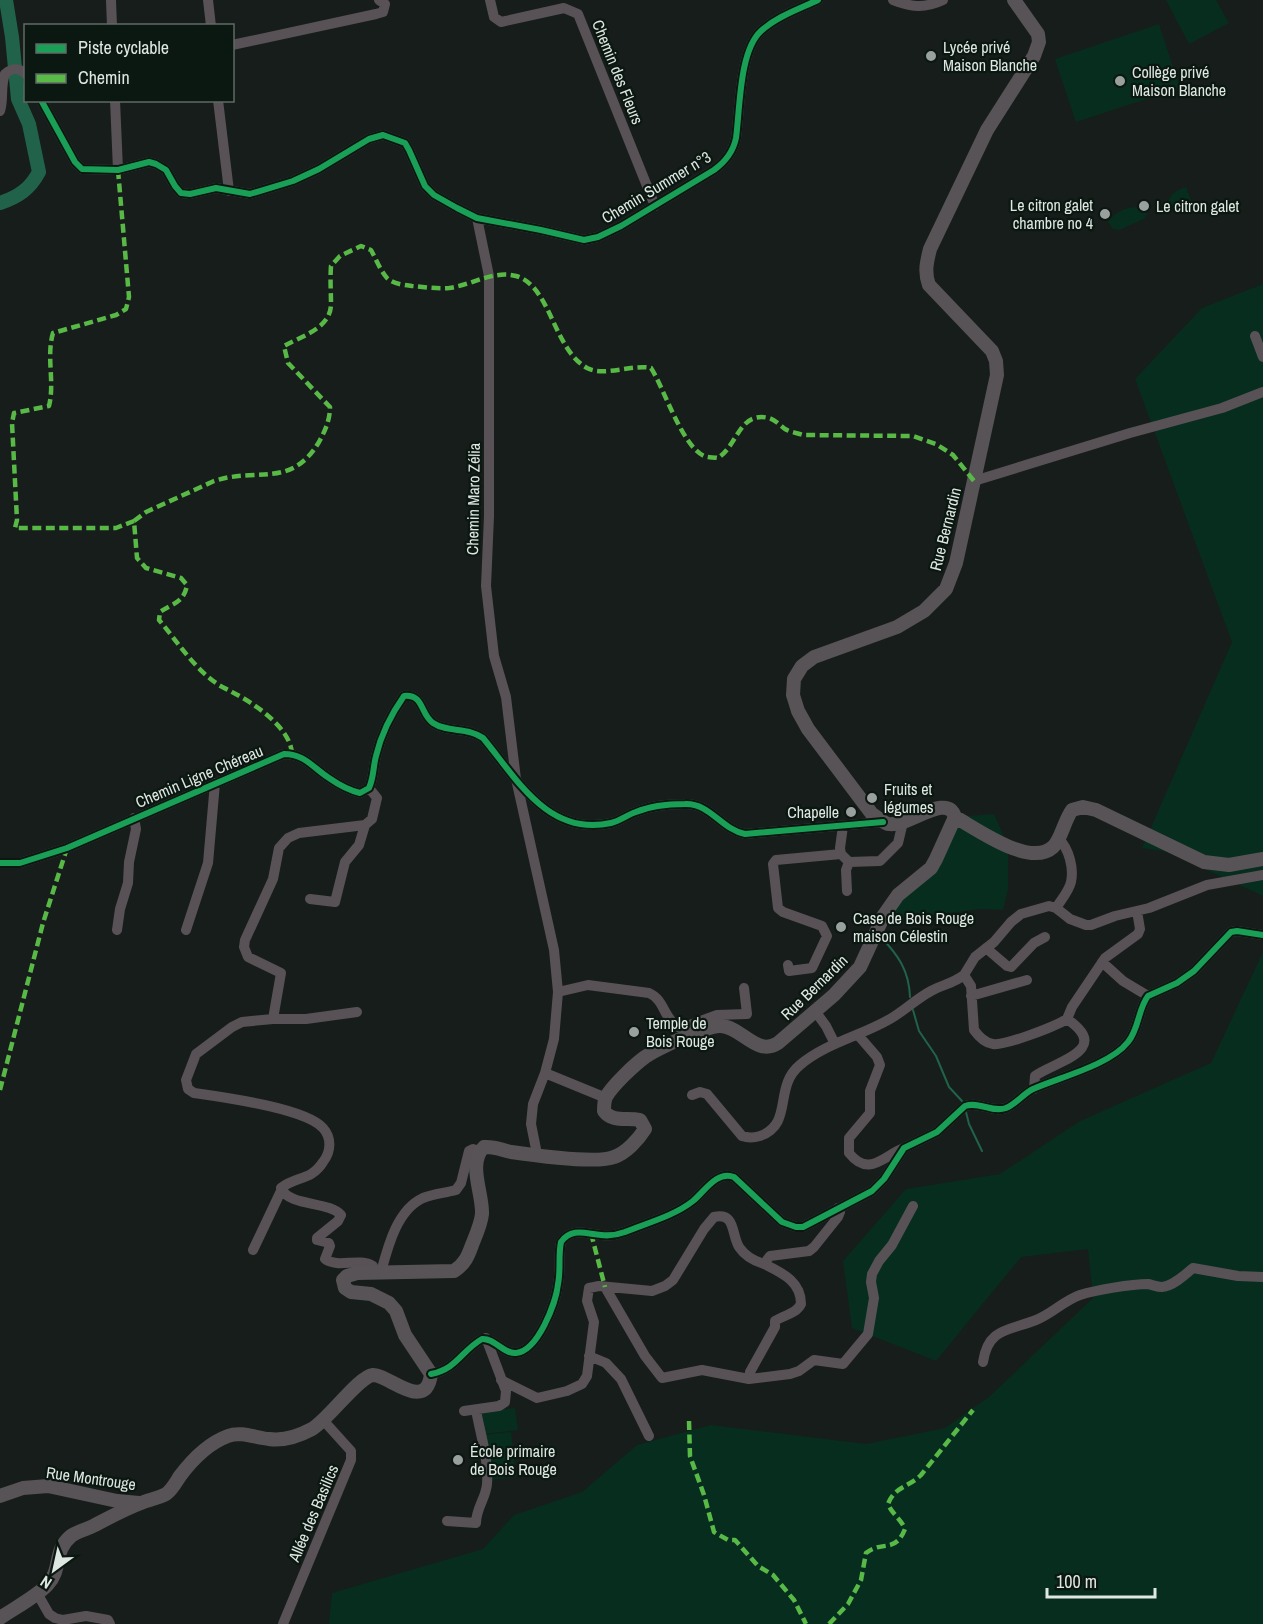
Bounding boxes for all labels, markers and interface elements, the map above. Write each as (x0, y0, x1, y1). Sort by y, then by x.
street label: Chemin des Fleurs (587, 16, 649, 128)
legend (24, 24, 234, 102)
text: Piste cyclable (78, 35, 169, 60)
place label: Lycée privé Maison Blanche (943, 36, 1037, 76)
marker: Lycée privé Maison Blanche (924, 49, 938, 63)
place label: Collège privé Maison Blanche (1132, 61, 1226, 101)
text: Chemin (78, 65, 130, 90)
marker: Collège privé Maison Blanche (1113, 74, 1127, 88)
street label: Chemin Summer n°3 (597, 146, 715, 228)
place label: Le citron galet chambre no 4 (1010, 194, 1093, 234)
place label: Le citron galet (1156, 195, 1240, 217)
marker: Le citron galet (1137, 199, 1151, 213)
marker: Le citron galet chambre no 4 (1098, 207, 1112, 221)
street label: Chemin Maro Zélia (461, 442, 485, 555)
street label: Rue Bernardin (924, 485, 966, 573)
street label: Chemin Ligne Chéreau (132, 739, 266, 813)
place label: Fruits et légumes (884, 778, 934, 818)
marker: Fruits et légumes (865, 791, 879, 805)
place label: Chapelle (787, 801, 839, 823)
marker: Chapelle (844, 805, 858, 819)
place label: Case de Bois Rouge maison Célestin (853, 907, 974, 947)
marker: Case de Bois Rouge maison Célestin (834, 920, 848, 934)
street label: Rue Bernardin (776, 949, 852, 1025)
place label: Temple de Bois Rouge (646, 1012, 715, 1052)
marker: Temple de Bois Rouge (627, 1025, 641, 1039)
place label: École primaire de Bois Rouge (470, 1440, 557, 1480)
marker: École primaire de Bois Rouge (451, 1453, 465, 1467)
street label: Rue Montrouge (45, 1461, 137, 1495)
street label: Allée des Basilics (282, 1461, 343, 1566)
north arrow (24, 1540, 84, 1600)
scale bar (1047, 1561, 1155, 1599)
text: 100 m (1056, 1569, 1097, 1594)
text: N (36, 1571, 56, 1594)

